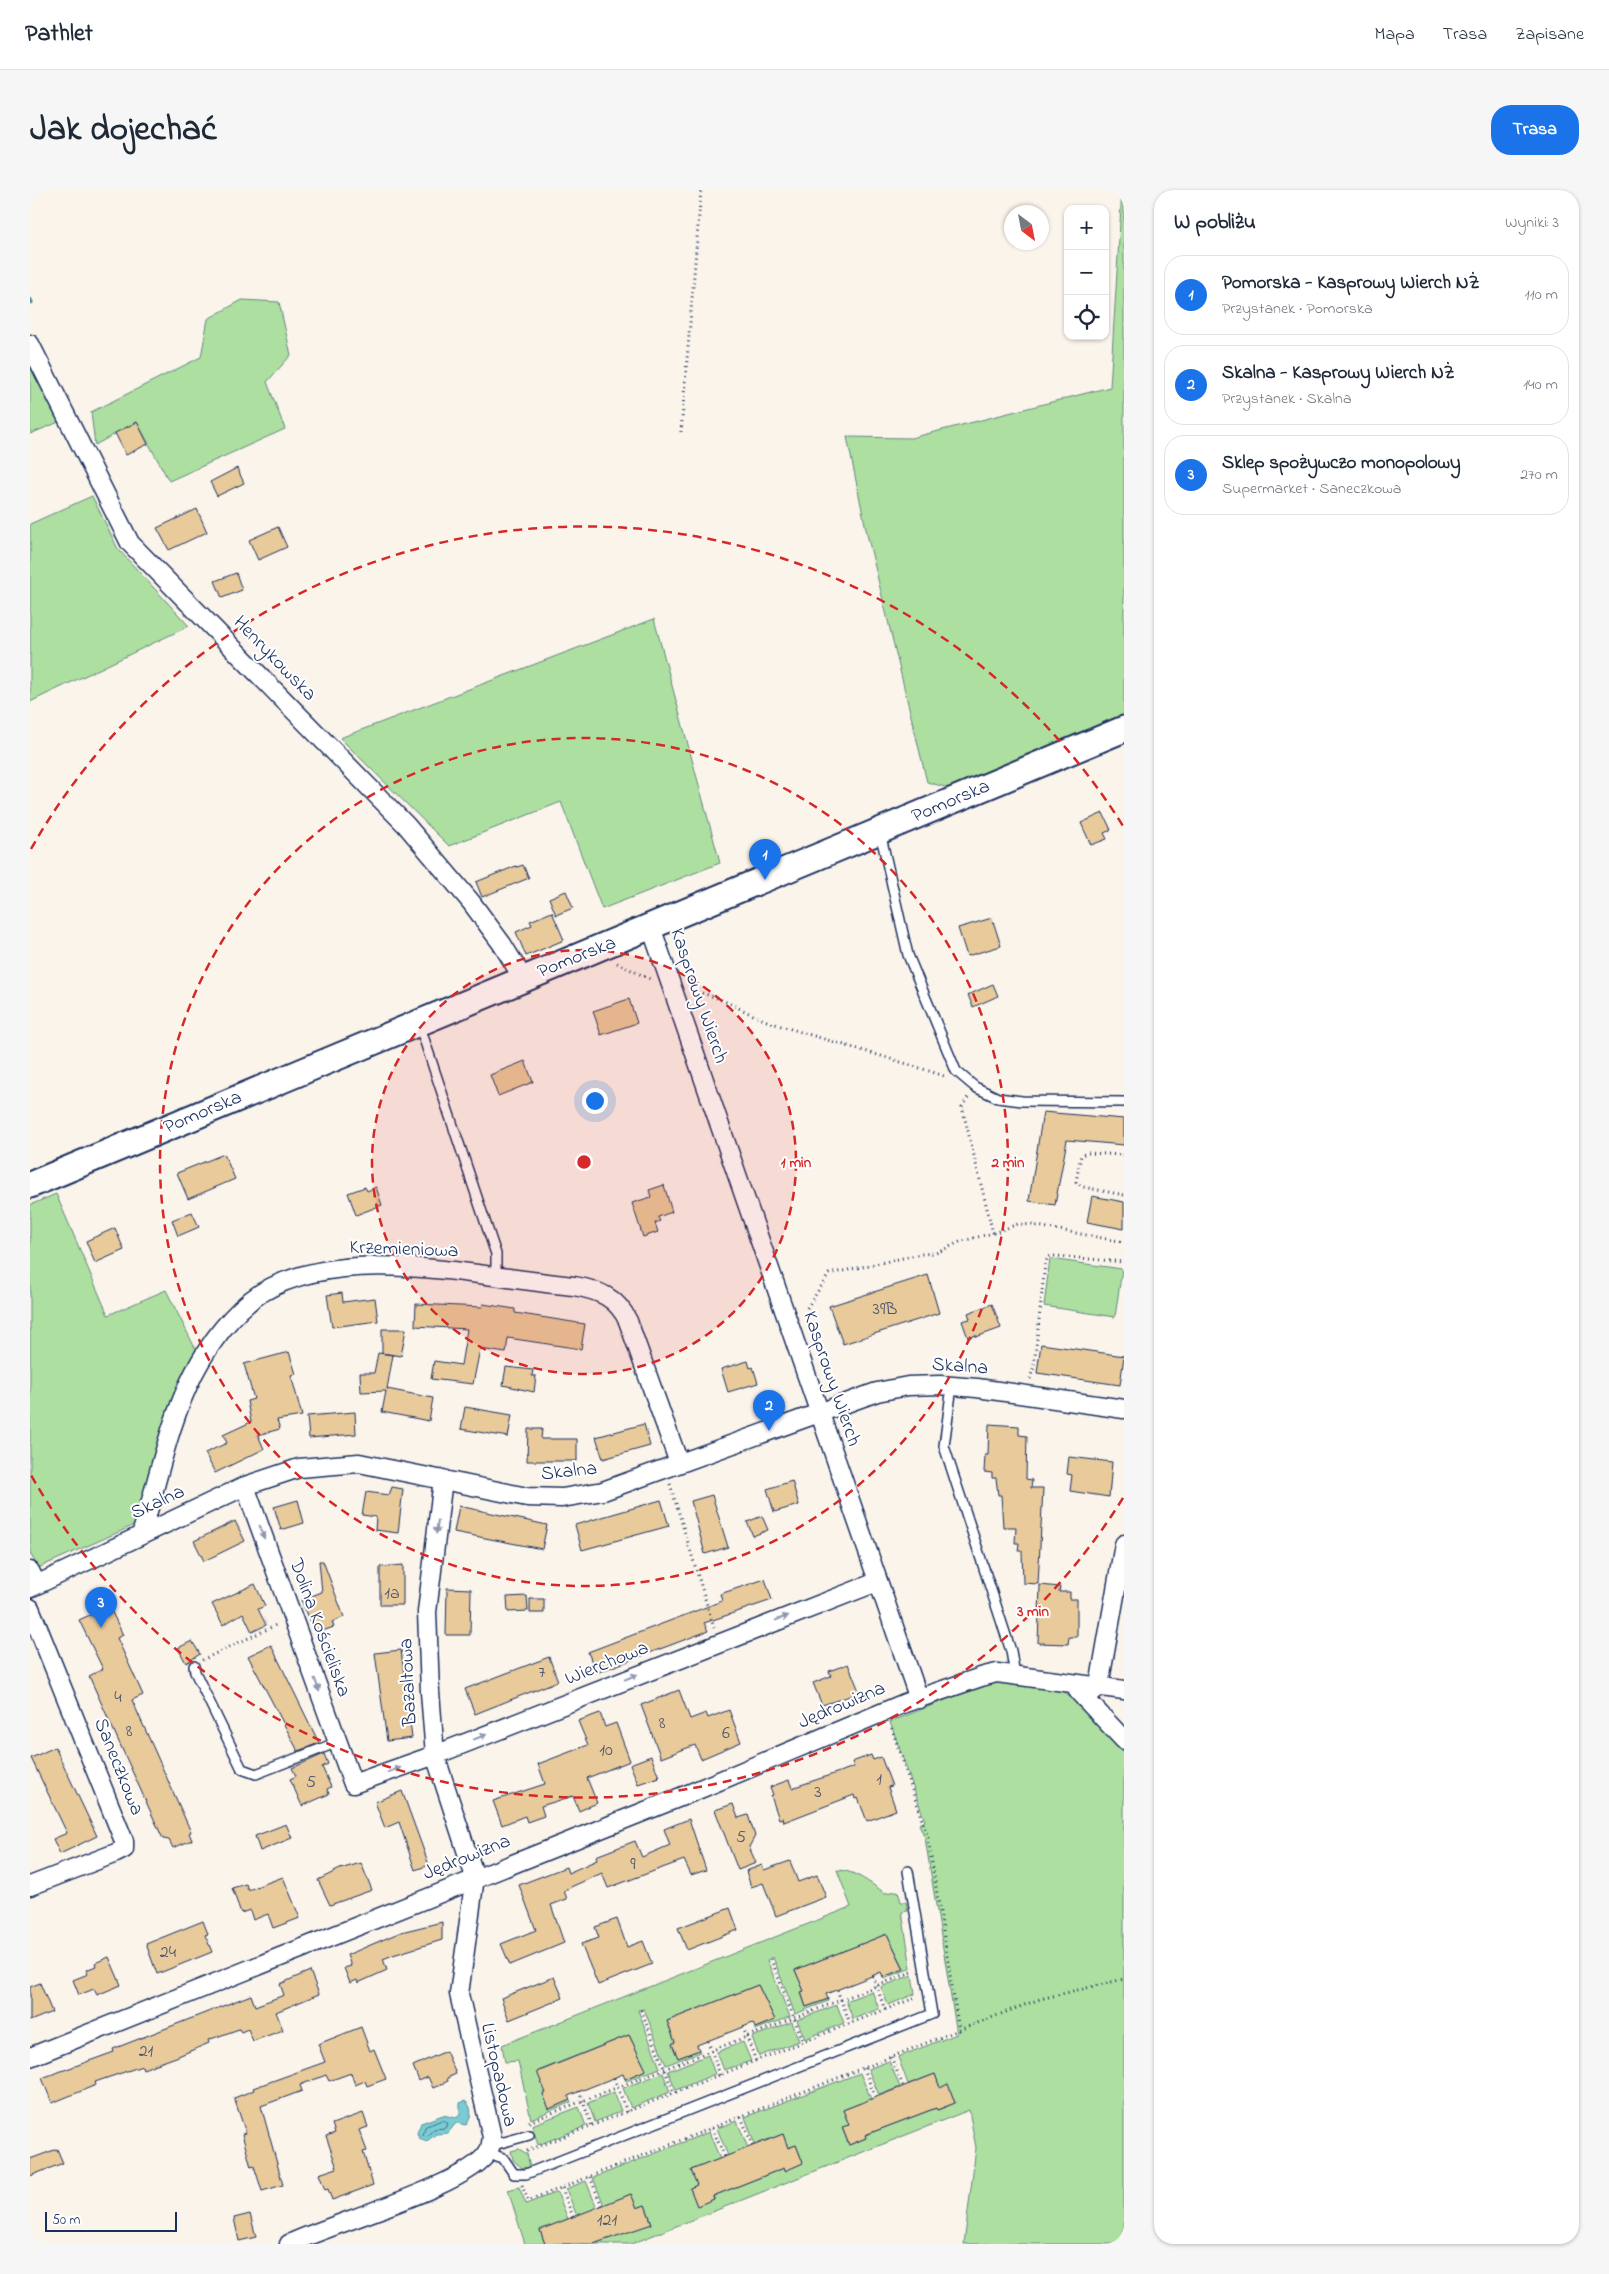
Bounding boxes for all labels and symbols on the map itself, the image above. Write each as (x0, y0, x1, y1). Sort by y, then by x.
north arrow (1004, 205, 1049, 250)
street label: Henrykowska (225, 609, 323, 709)
street label: Pomorska (907, 773, 995, 831)
pin: 1 (749, 839, 781, 880)
street label: Kasprowy Wierch (661, 925, 735, 1067)
street label: Pomorska (533, 929, 621, 987)
street label: Pomorska (159, 1084, 247, 1142)
your location (582, 1088, 608, 1114)
text: 1 min (781, 1152, 812, 1174)
text: 2 min (991, 1152, 1025, 1174)
centre of rings (575, 1153, 593, 1171)
street label: Krzemieniowa (349, 1234, 459, 1266)
house number: 39B (873, 1297, 897, 1323)
street label: Kasprowy Wierch (794, 1308, 868, 1450)
street label: Skalna (931, 1351, 989, 1383)
pin: 2 (753, 1390, 785, 1431)
street label: Skalna (539, 1455, 599, 1489)
street label: Skalna (126, 1478, 190, 1528)
one-way arrow (433, 1520, 441, 1536)
one-way arrow (258, 1525, 266, 1540)
street label: Dolina Kościeliska (280, 1554, 358, 1701)
house number: 1a (384, 1581, 400, 1607)
pin: 3 (85, 1587, 117, 1628)
text: 3 min (1016, 1601, 1049, 1623)
one-way arrow (775, 1614, 790, 1622)
street label: Wierchowa (561, 1634, 653, 1694)
street label: Bazaltowa (392, 1637, 426, 1728)
house number: 7 (538, 1660, 546, 1686)
one-way arrow (624, 1673, 638, 1681)
street label: Jędrowizna (794, 1675, 890, 1737)
one-way arrow (313, 1678, 321, 1693)
house number: 4 (114, 1685, 122, 1711)
house number: 8 (659, 1711, 666, 1737)
street label: Saneczkowa (85, 1714, 151, 1820)
house number: 8 (126, 1719, 133, 1745)
house number: 6 (722, 1721, 730, 1747)
one-way arrow (473, 1733, 488, 1741)
house number: 10 (599, 1738, 613, 1764)
one-way arrow (387, 1766, 402, 1774)
house number: 1 (876, 1767, 882, 1793)
house number: 5 (306, 1770, 316, 1796)
house number: 3 (814, 1780, 822, 1806)
house number: 5 (736, 1825, 746, 1851)
street label: Jędrowizna (419, 1827, 515, 1889)
house number: 9 (630, 1852, 636, 1878)
house number: 24 (160, 1940, 177, 1966)
street label: Listopadowa (472, 2020, 524, 2130)
house number: 21 (139, 2039, 154, 2065)
house number: 121 (597, 2208, 617, 2234)
scale bar (45, 2209, 178, 2232)

